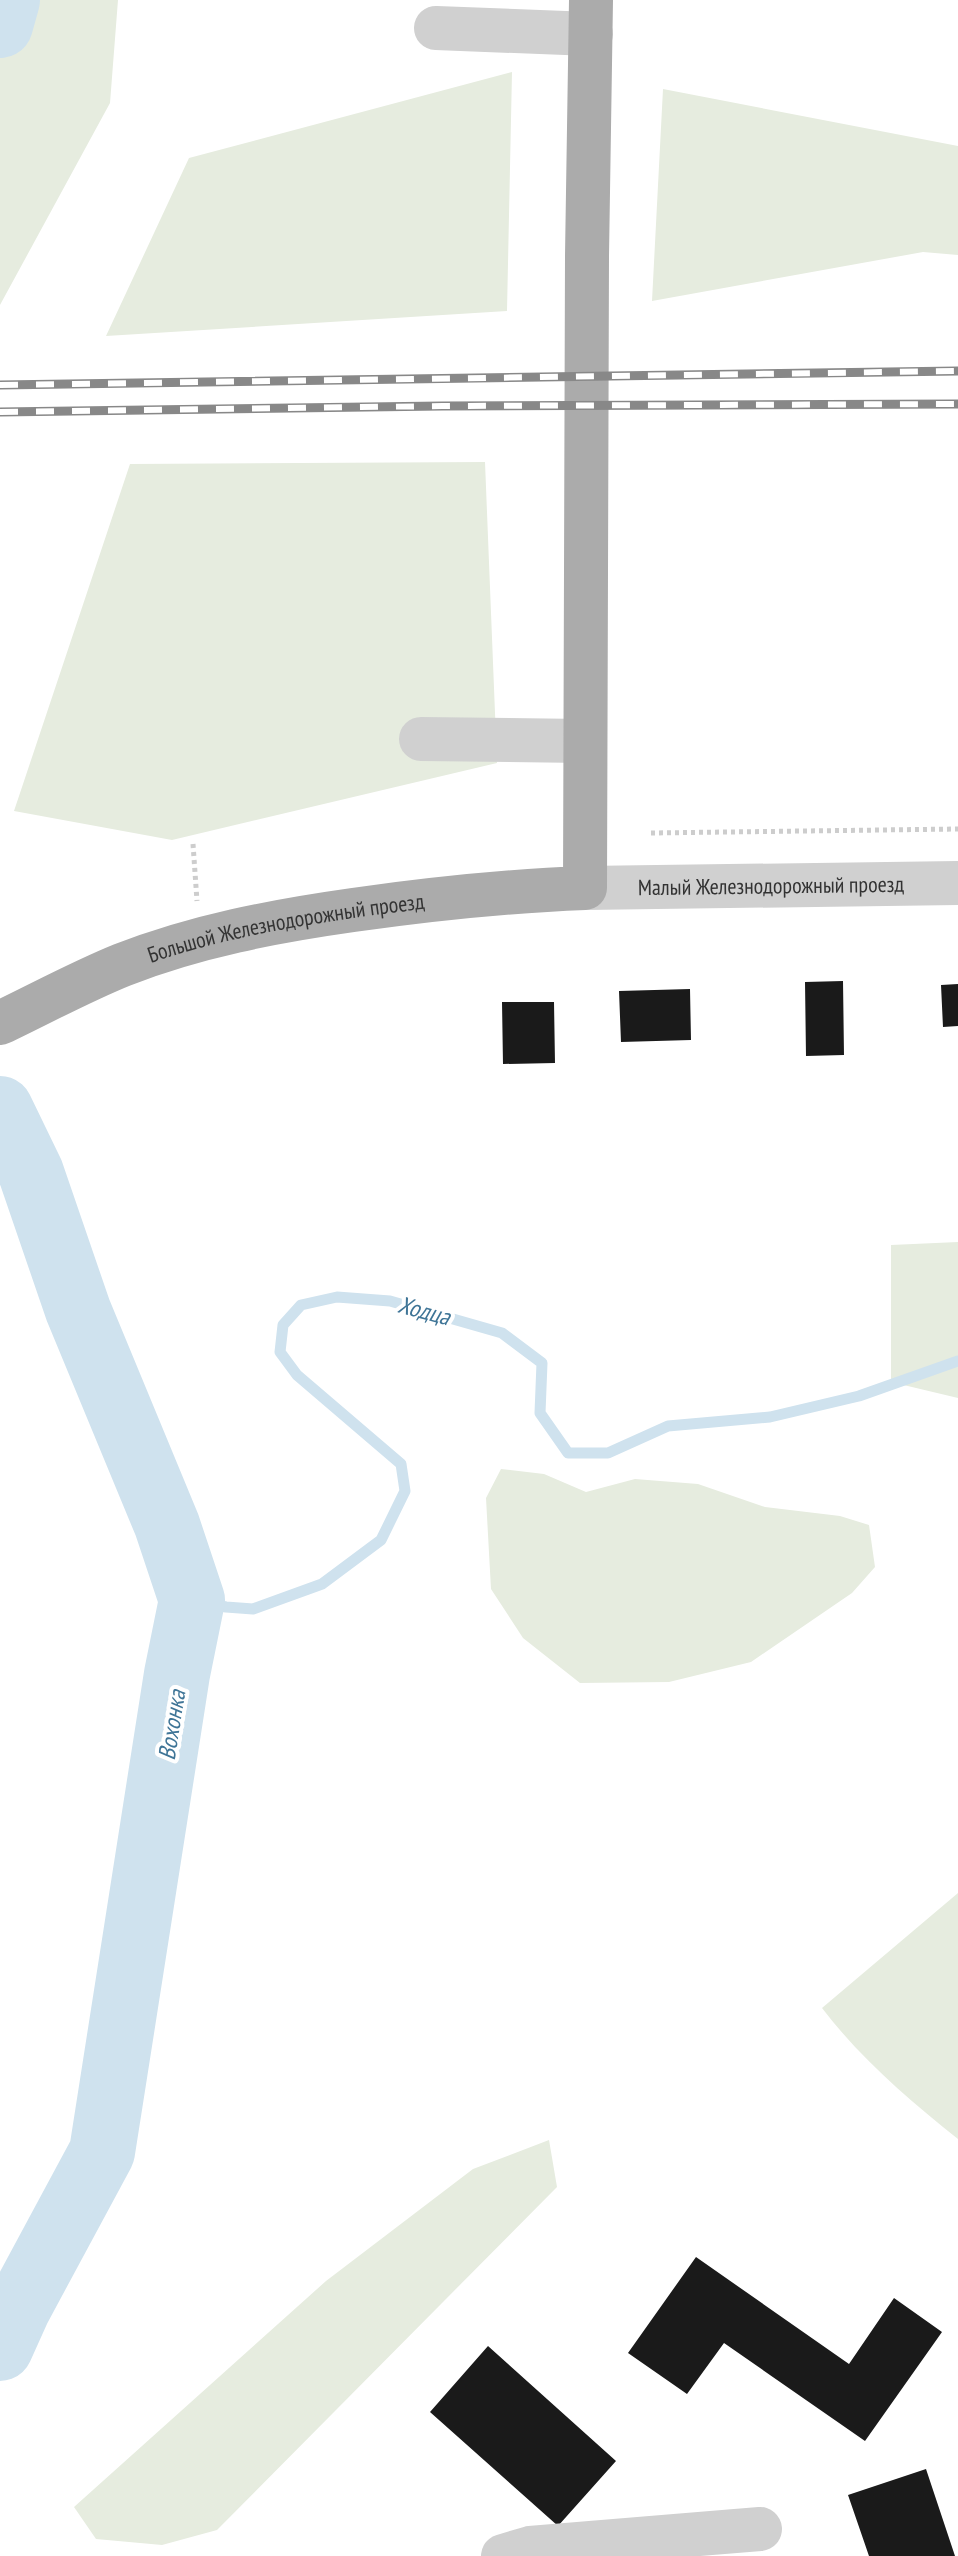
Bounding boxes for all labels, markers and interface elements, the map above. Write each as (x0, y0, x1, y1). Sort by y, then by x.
street label: Малый Железнодорожный проезд (638, 870, 905, 901)
street label: Большой Железнодорожный проезд (144, 887, 426, 969)
water label: Ходца (395, 1289, 455, 1333)
water label: Вохонка (151, 1686, 193, 1762)

